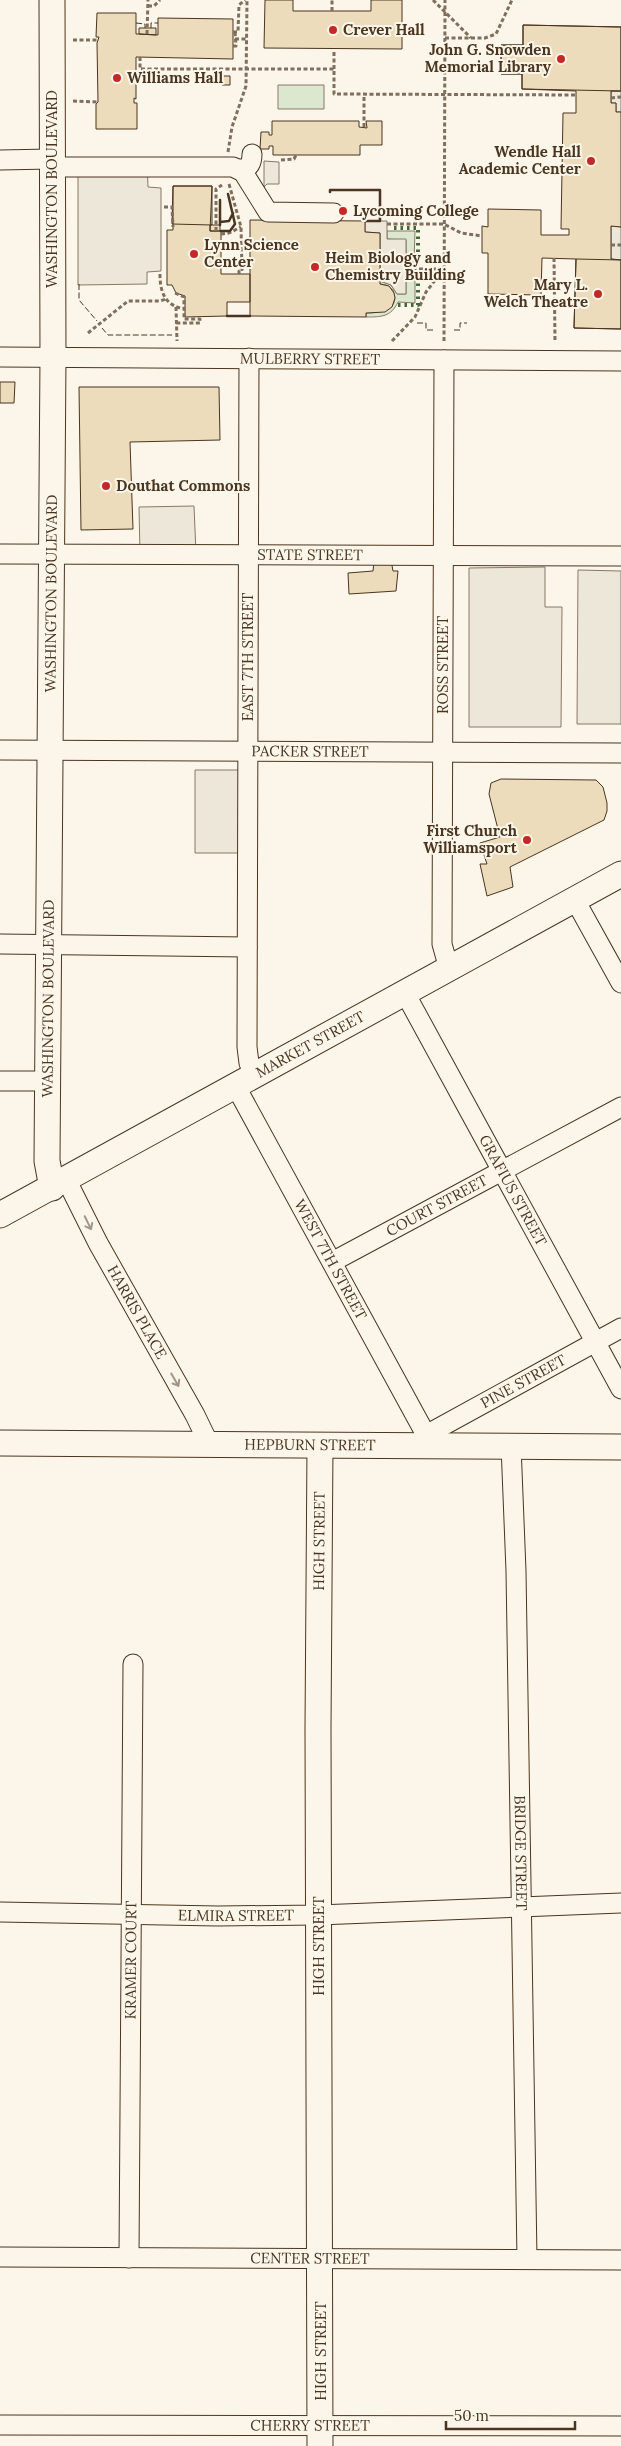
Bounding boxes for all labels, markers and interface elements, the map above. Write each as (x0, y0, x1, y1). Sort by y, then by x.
place label: Crever Hall (343, 20, 425, 39)
marker: Crever Hall (327, 24, 339, 36)
place label: John G. Snowden Memorial Library (425, 40, 552, 76)
marker: John G. Snowden Memorial Library (555, 53, 567, 65)
place label: Williams Hall (127, 68, 223, 87)
marker: Williams Hall (111, 72, 123, 84)
street label: WASHINGTON BOULEVARD (42, 90, 61, 288)
place label: Wendle Hall Academic Center (459, 142, 582, 178)
marker: Wendle Hall Academic Center (585, 155, 597, 167)
place label: Lycoming College (353, 201, 479, 220)
marker: Lycoming College (337, 205, 349, 217)
place label: Lynn Science Center (204, 235, 299, 271)
marker: Lynn Science Center (188, 248, 200, 260)
place label: Heim Biology and Chemistry Building (325, 248, 466, 284)
marker: Heim Biology and Chemistry Building (309, 261, 321, 273)
place label: Mary L. Welch Theatre (484, 275, 588, 311)
marker: Mary L. Welch Theatre (592, 288, 604, 300)
street label: MULBERRY STREET (240, 349, 381, 368)
place label: Douthat Commons (116, 476, 250, 495)
marker: Douthat Commons (100, 480, 112, 492)
street label: WASHINGTON BOULEVARD (40, 494, 61, 693)
street label: STATE STREET (257, 545, 363, 564)
street label: EAST 7TH STREET (238, 592, 257, 721)
street label: ROSS STREET (433, 616, 452, 714)
street label: PACKER STREET (251, 741, 369, 761)
place label: First Church Williamsport (423, 821, 518, 857)
marker: First Church Williamsport (521, 834, 533, 846)
street label: WASHINGTON BOULEVARD (37, 899, 58, 1098)
street label: MARKET STREET (252, 1006, 368, 1082)
street label: GRAFIUS STREET (475, 1131, 551, 1250)
street label: COURT STREET (383, 1170, 491, 1240)
street label: WEST 7TH STREET (290, 1196, 371, 1323)
one-way arrow (84, 1215, 93, 1230)
street label: HARRIS PLACE (104, 1262, 171, 1362)
street label: PINE STREET (477, 1350, 569, 1412)
one-way arrow (171, 1373, 181, 1387)
street label: HEPBURN STREET (244, 1435, 376, 1454)
street label: HIGH STREET (309, 1491, 329, 1591)
street label: BRIDGE STREET (511, 1795, 531, 1911)
street label: HIGH STREET (309, 1896, 328, 1996)
street label: KRAMER COURT (121, 1900, 140, 2020)
street label: ELMIRA STREET (178, 1905, 295, 1925)
street label: CENTER STREET (250, 2248, 370, 2268)
street label: HIGH STREET (311, 2301, 330, 2401)
scale bar (446, 2398, 575, 2430)
text: 50 m (454, 2406, 489, 2425)
street label: CHERRY STREET (250, 2415, 370, 2435)

